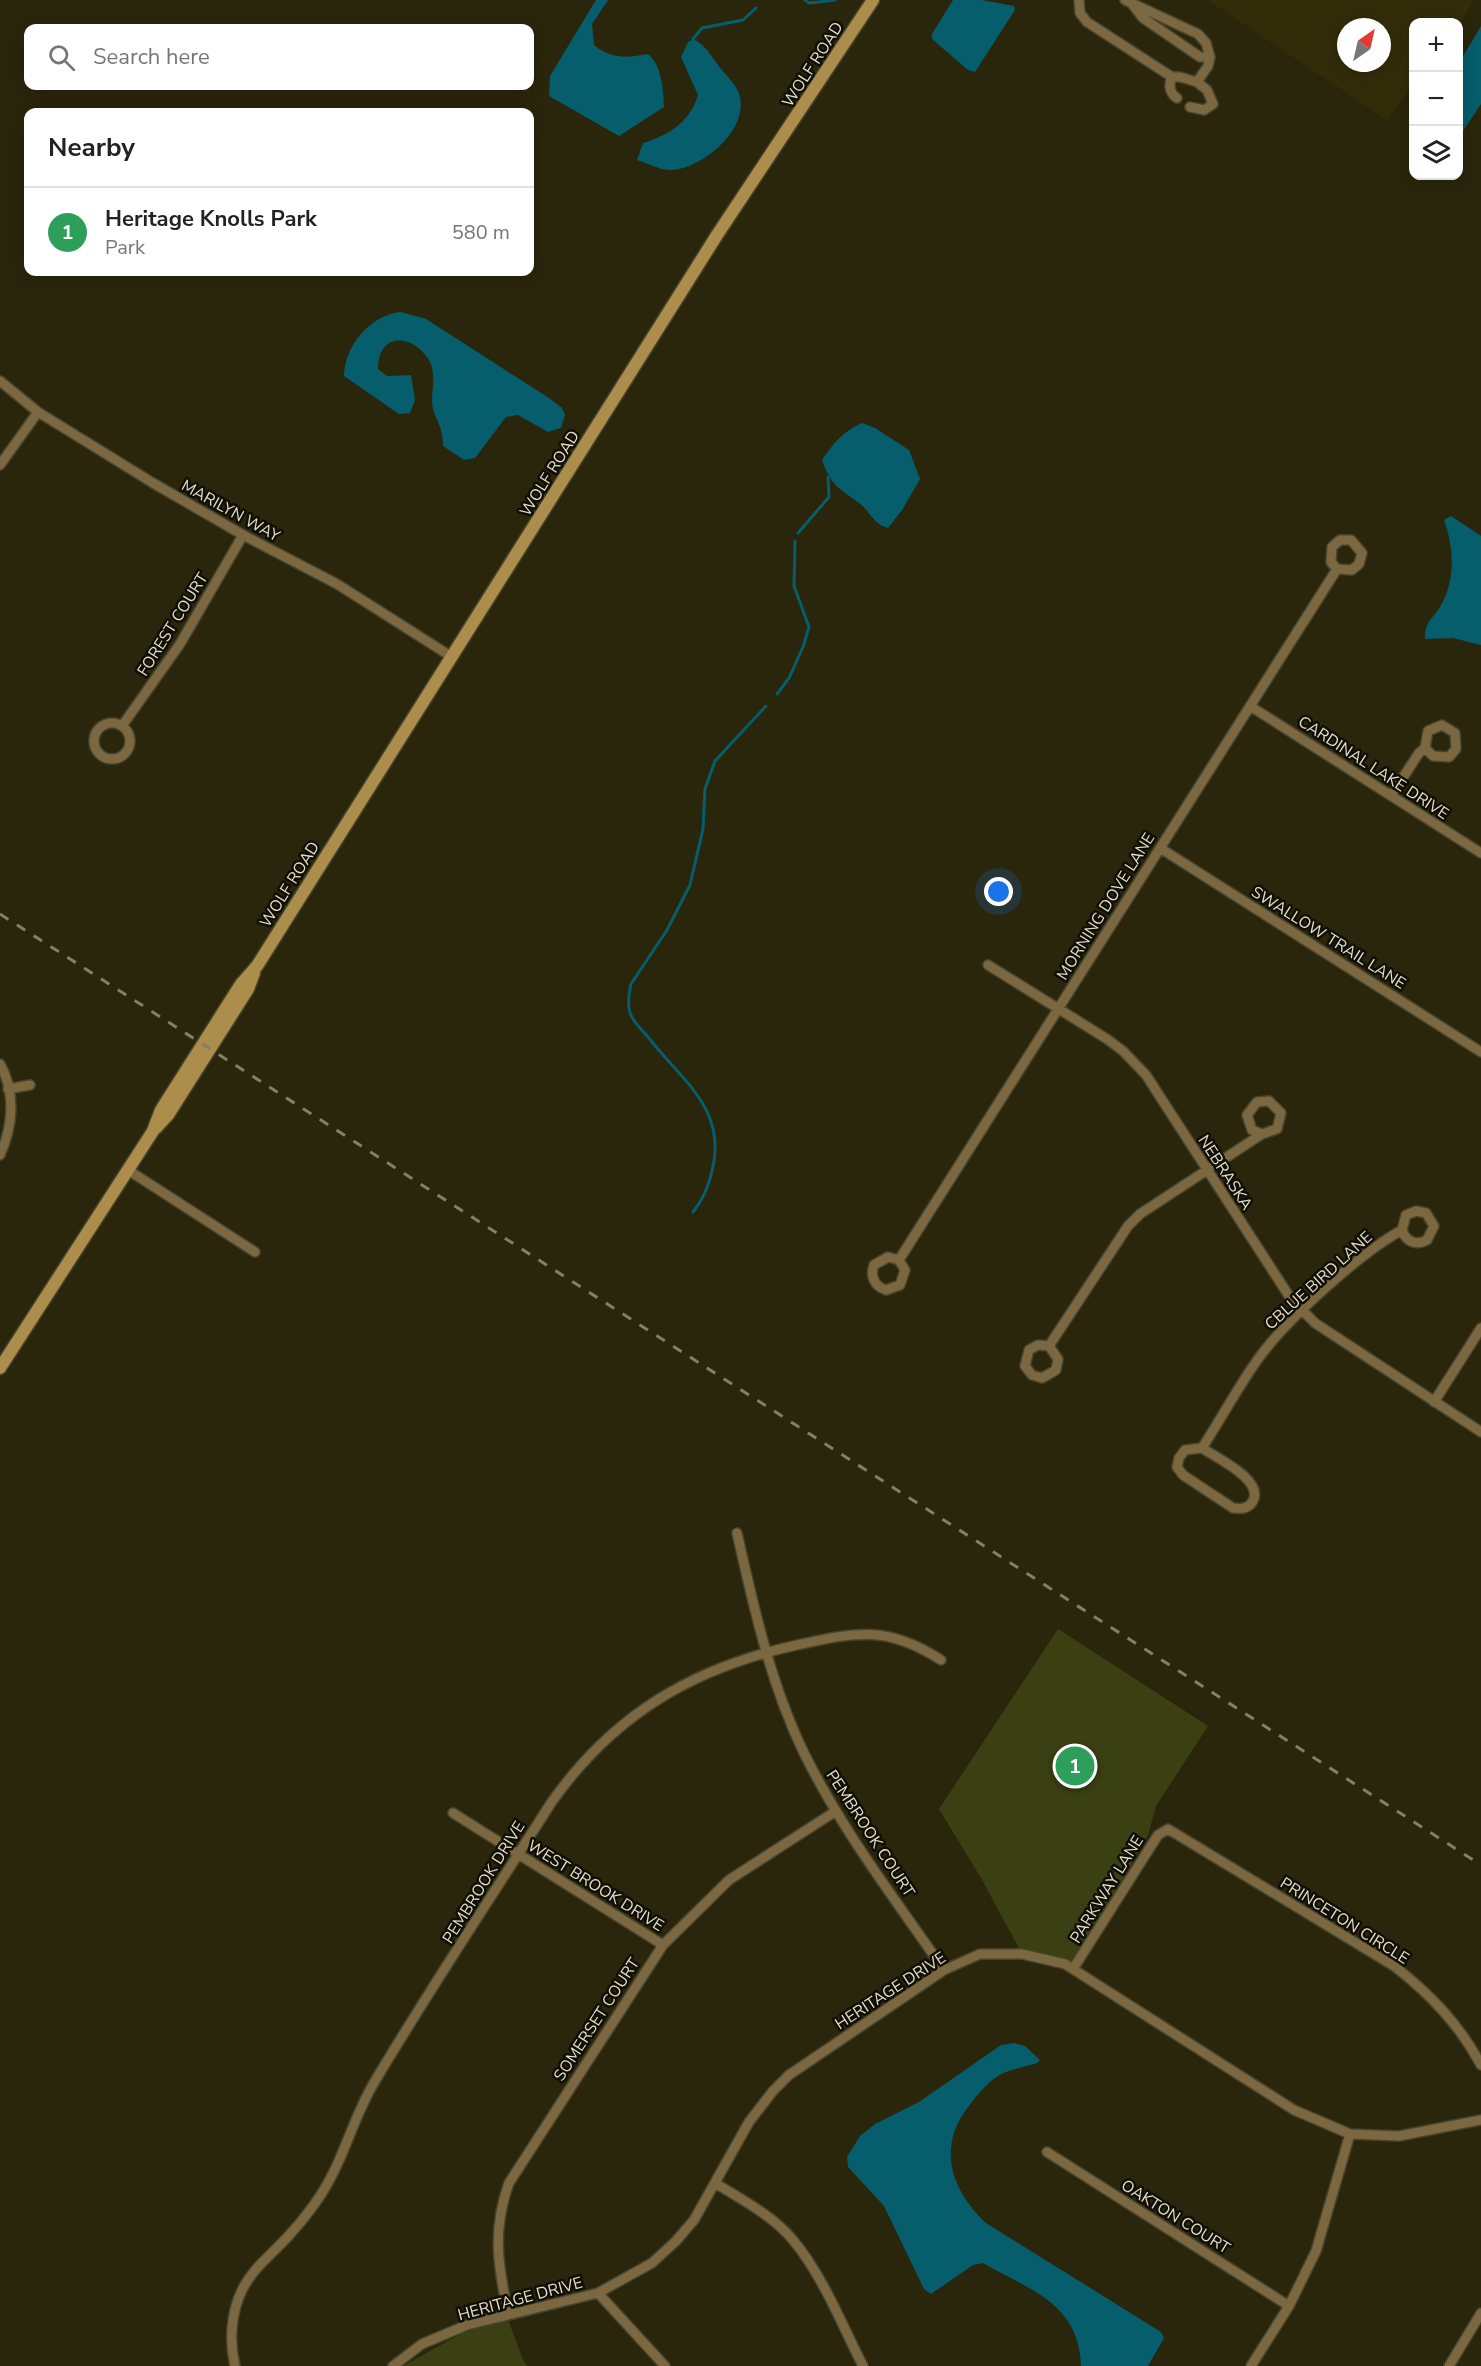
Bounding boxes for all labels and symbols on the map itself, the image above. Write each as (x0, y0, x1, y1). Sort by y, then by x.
street label: WOLF ROAD (777, 18, 849, 111)
north arrow (1337, 18, 1391, 72)
street label: WOLF ROAD (515, 426, 585, 521)
street label: MARILYN WAY (177, 475, 284, 547)
street label: FOREST COURT (132, 568, 214, 681)
street label: CARDINAL LAKE DRIVE (1294, 711, 1453, 825)
street label: MORNING DOVE LANE (1052, 829, 1160, 984)
street label: WOLF ROAD (255, 837, 325, 932)
your location (984, 877, 1013, 906)
street label: SWALLOW TRAIL LANE (1247, 881, 1410, 994)
street label: NEBRASKA (1193, 1131, 1258, 1215)
street label: CBLUE BIRD LANE (1260, 1226, 1377, 1335)
pin: 1 (1056, 1744, 1094, 1788)
street label: PEMBROOK COURT (821, 1766, 920, 1902)
street label: PEMBROOK DRIVE (437, 1817, 530, 1948)
street label: PARKWAY LANE (1065, 1831, 1149, 1948)
street label: WEST BROOK DRIVE (523, 1835, 668, 1937)
street label: PRINCETON CIRCLE (1276, 1872, 1413, 1969)
street label: HERITAGE DRIVE (831, 1947, 950, 2035)
street label: SOMERSET COURT (549, 1953, 645, 2085)
street label: OAKTON COURT (1117, 2174, 1235, 2259)
street label: HERITAGE DRIVE (455, 2272, 585, 2326)

